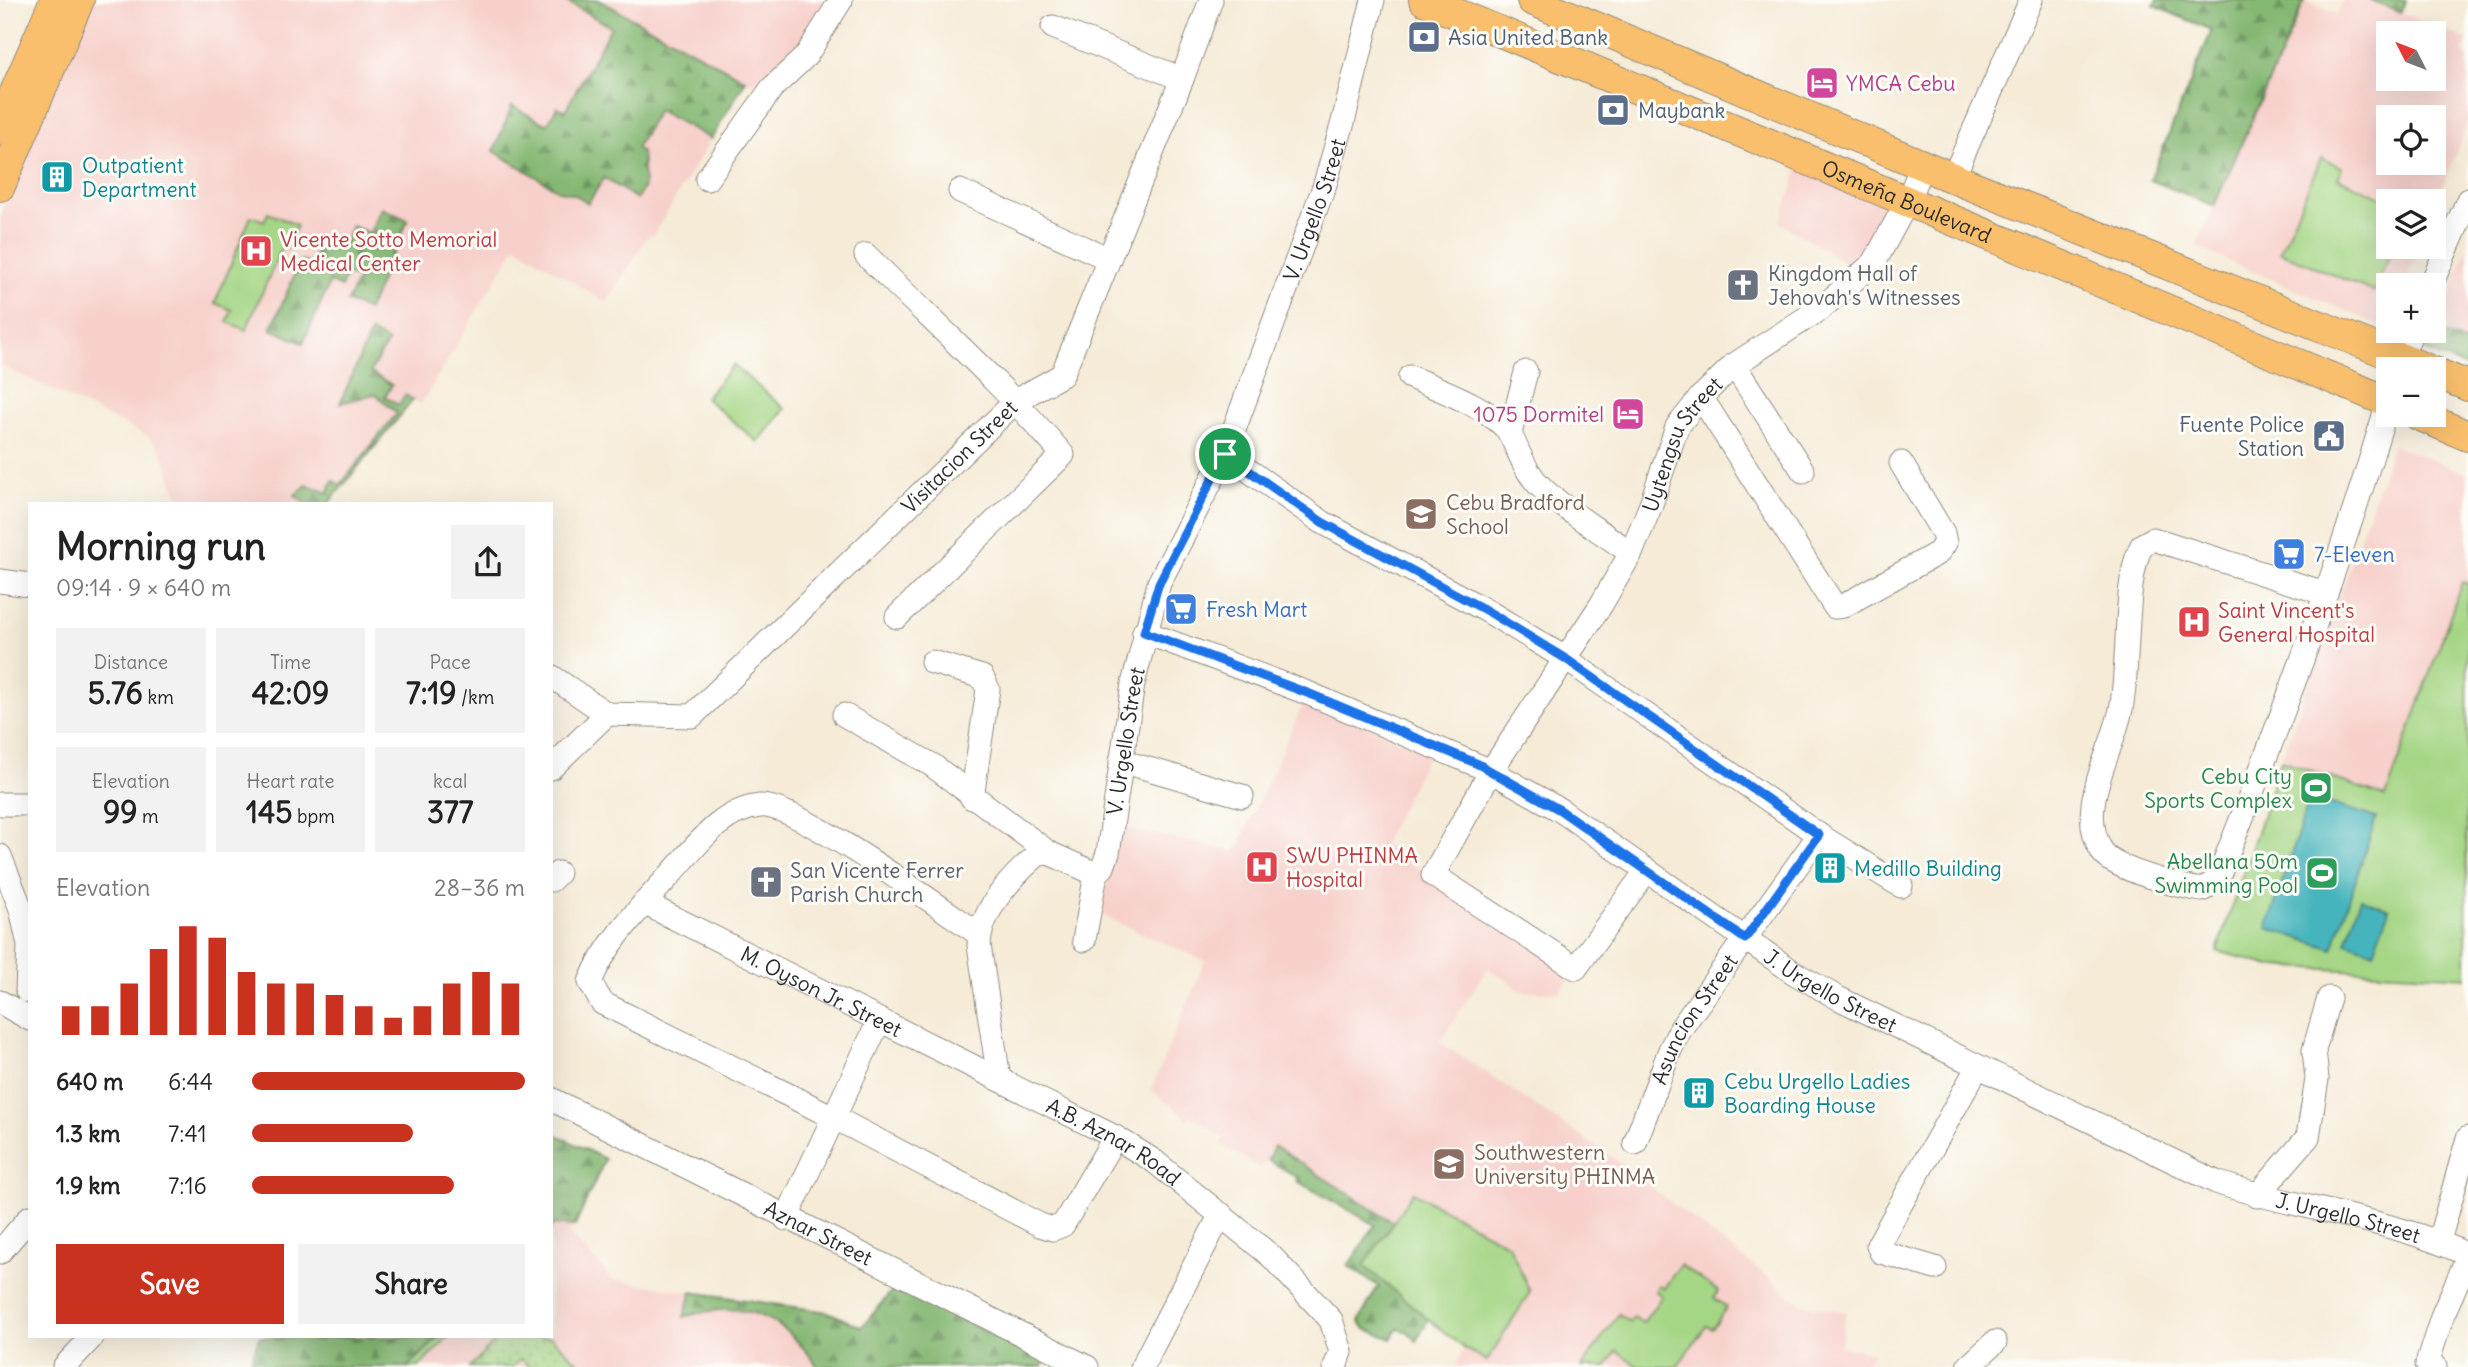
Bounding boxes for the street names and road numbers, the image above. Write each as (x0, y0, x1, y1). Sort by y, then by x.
street label: V. Urgello Street (1277, 135, 1351, 285)
street label: Osmeña Boulevard (1818, 154, 1996, 248)
street label: Uytengsu Street (1636, 371, 1728, 515)
street label: Visitacion Street (895, 394, 1023, 519)
street label: V. Urgello Street (1100, 664, 1150, 817)
street label: M. Oyson Jr. Street (736, 940, 906, 1043)
street label: J. Urgello Street (1759, 943, 1901, 1038)
street label: Asuncion Street (1645, 949, 1743, 1088)
street label: A.B. Aznar Road (1042, 1092, 1187, 1191)
street label: J. Urgello Street (2273, 1186, 2424, 1249)
street label: Aznar Street (760, 1194, 877, 1271)

